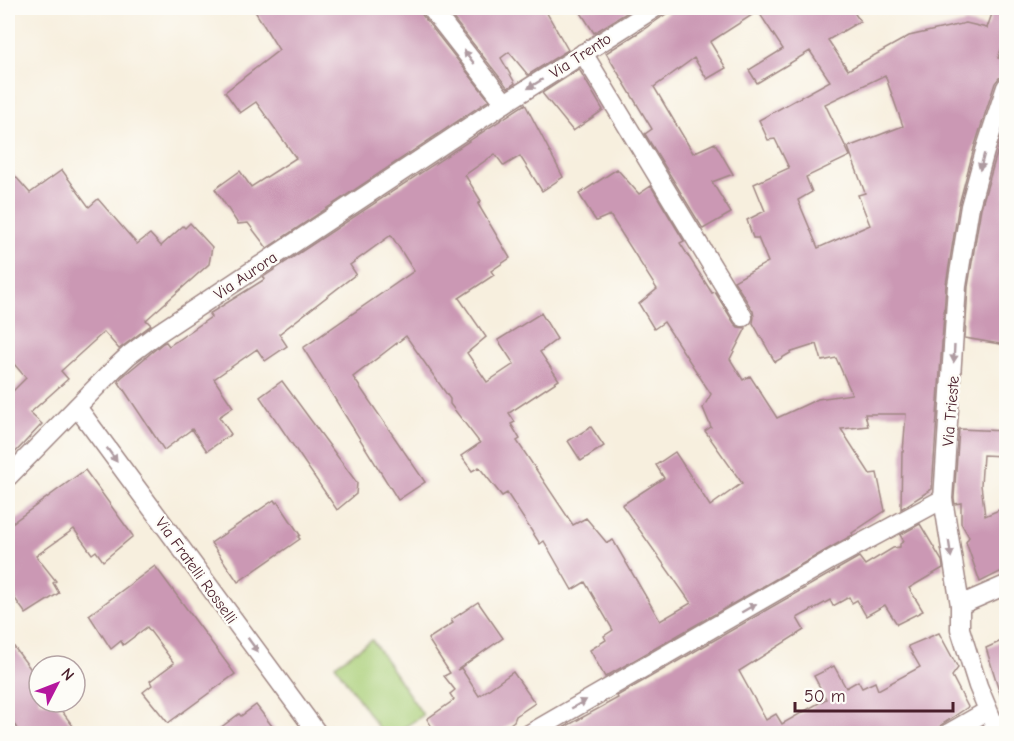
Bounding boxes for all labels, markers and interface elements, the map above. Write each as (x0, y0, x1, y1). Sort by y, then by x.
street label: Via Trento (546, 29, 615, 82)
one-way arrow (464, 49, 476, 64)
one-way arrow (526, 79, 543, 90)
one-way arrow (976, 153, 986, 171)
street label: Via Aurora (211, 248, 280, 303)
one-way arrow (949, 345, 958, 364)
street label: Via Trieste (939, 375, 963, 447)
one-way arrow (106, 446, 118, 462)
street label: Via Fratelli Rosselli (152, 514, 241, 627)
one-way arrow (945, 539, 954, 558)
one-way arrow (741, 603, 758, 613)
one-way arrow (246, 638, 258, 653)
north arrow (27, 654, 87, 714)
text: N (57, 665, 78, 685)
scale bar (795, 675, 952, 713)
text: 50 m (804, 686, 846, 707)
one-way arrow (571, 699, 588, 709)

